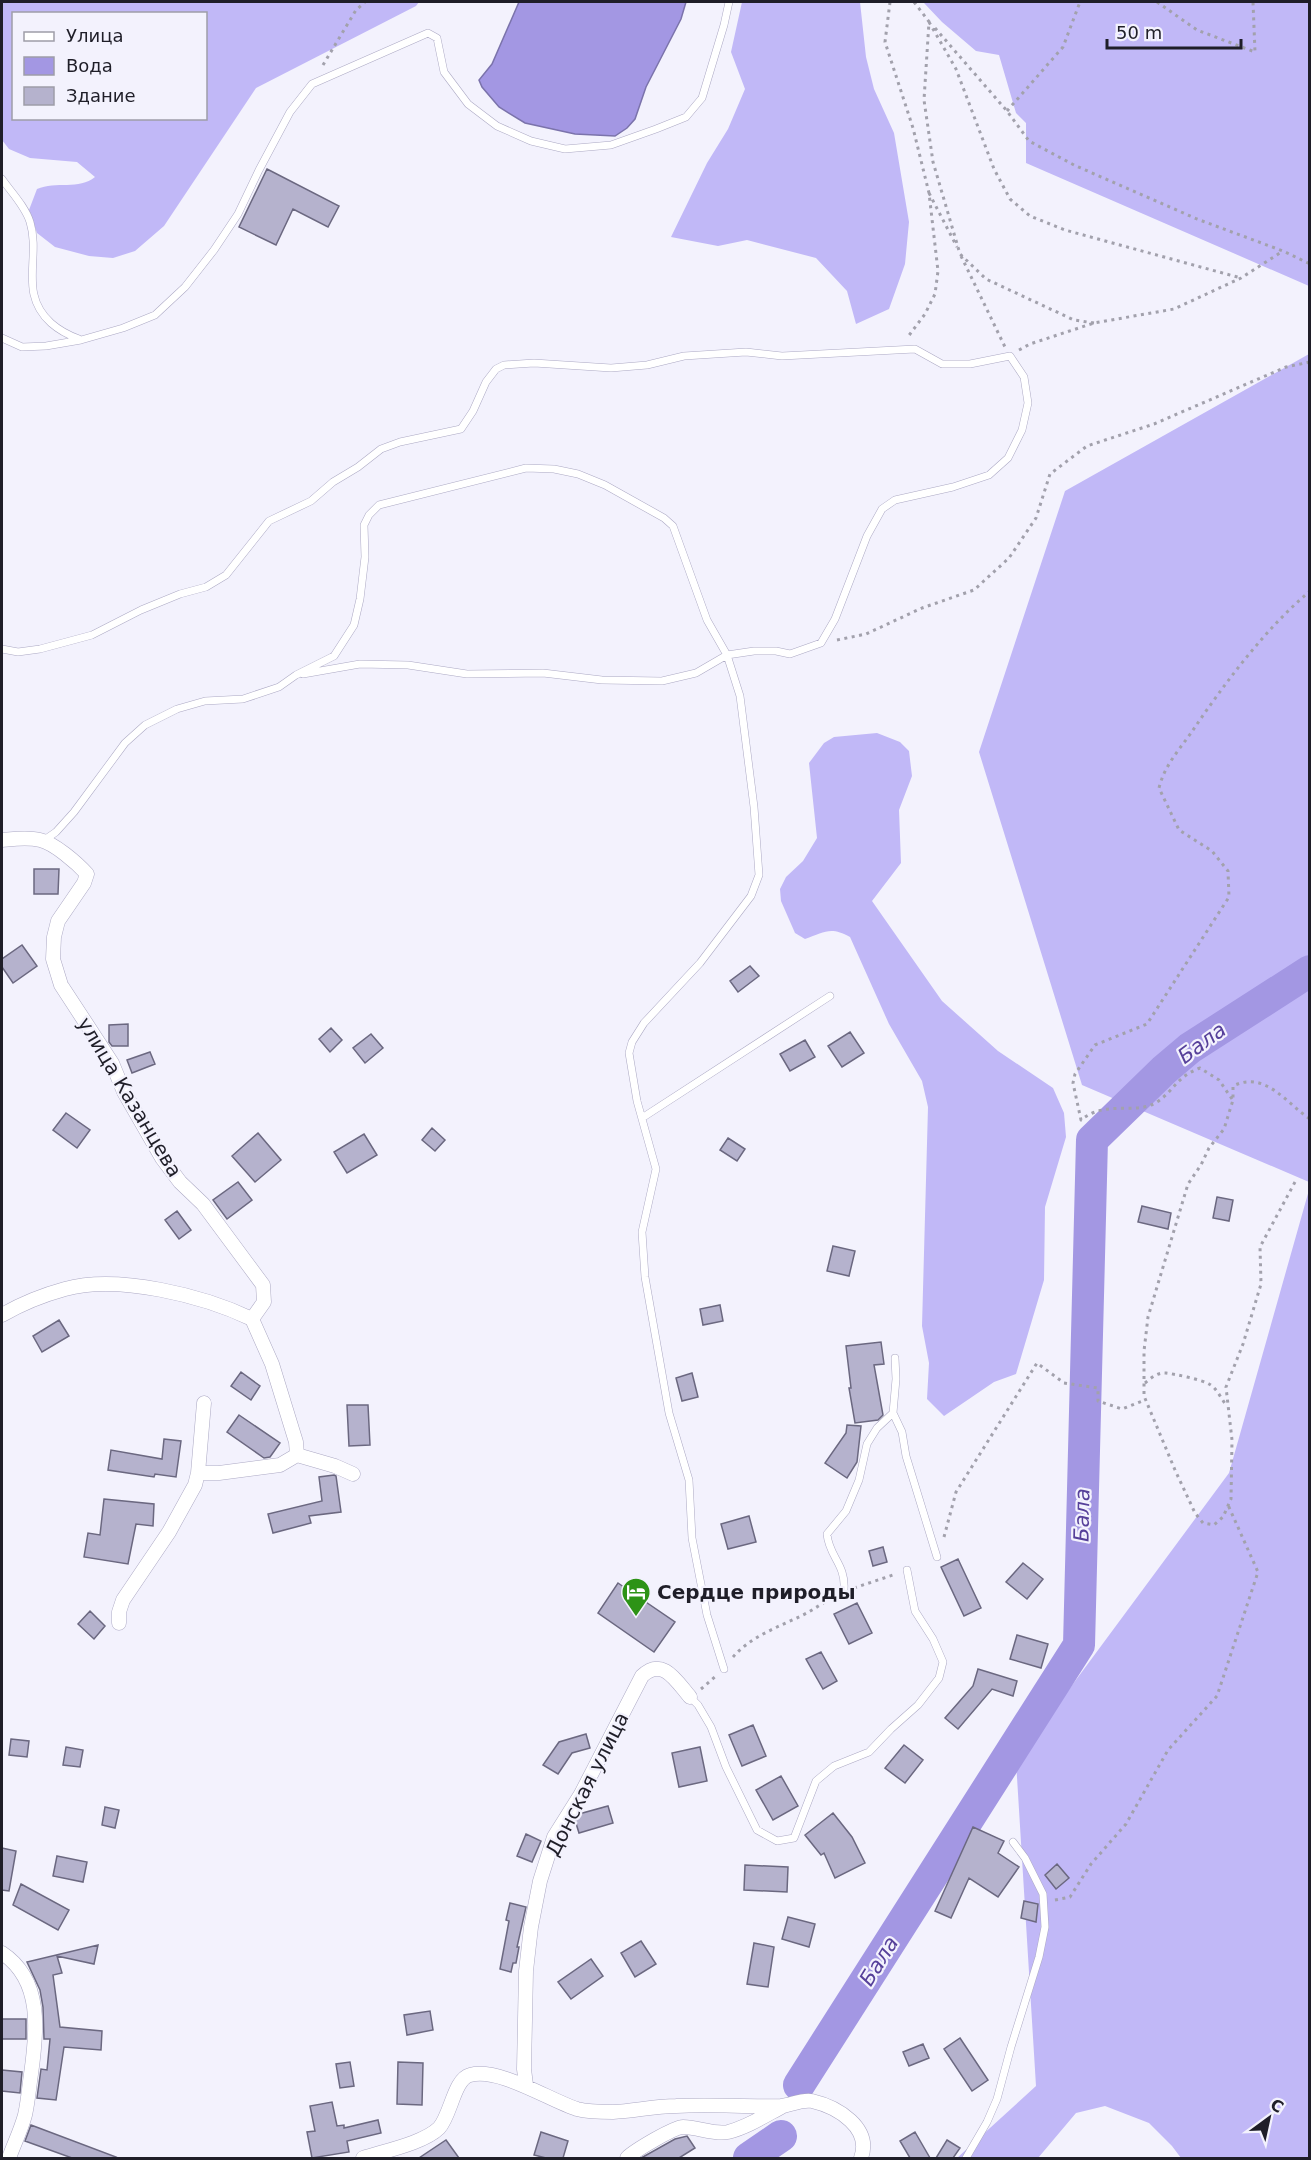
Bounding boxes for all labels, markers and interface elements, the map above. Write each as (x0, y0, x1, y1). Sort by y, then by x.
legend (12, 12, 207, 120)
scale bar (1107, 12, 1240, 50)
text: 50 m (1116, 22, 1162, 43)
text: Улица (66, 25, 123, 46)
text: Вода (66, 55, 113, 76)
text: Здание (66, 85, 136, 106)
street label: улица Казанцева (73, 1013, 187, 1181)
water label: Бала (1173, 1018, 1231, 1068)
water label: Бала (1070, 1488, 1094, 1542)
hotel icon: Сердце природы (620, 1576, 652, 1618)
place label: Сердце природы (657, 1580, 856, 1604)
street label: Донская улица (540, 1708, 634, 1860)
water label: Бала (855, 1932, 903, 1990)
north arrow (1239, 2088, 1299, 2148)
text: С (1267, 2095, 1287, 2117)

